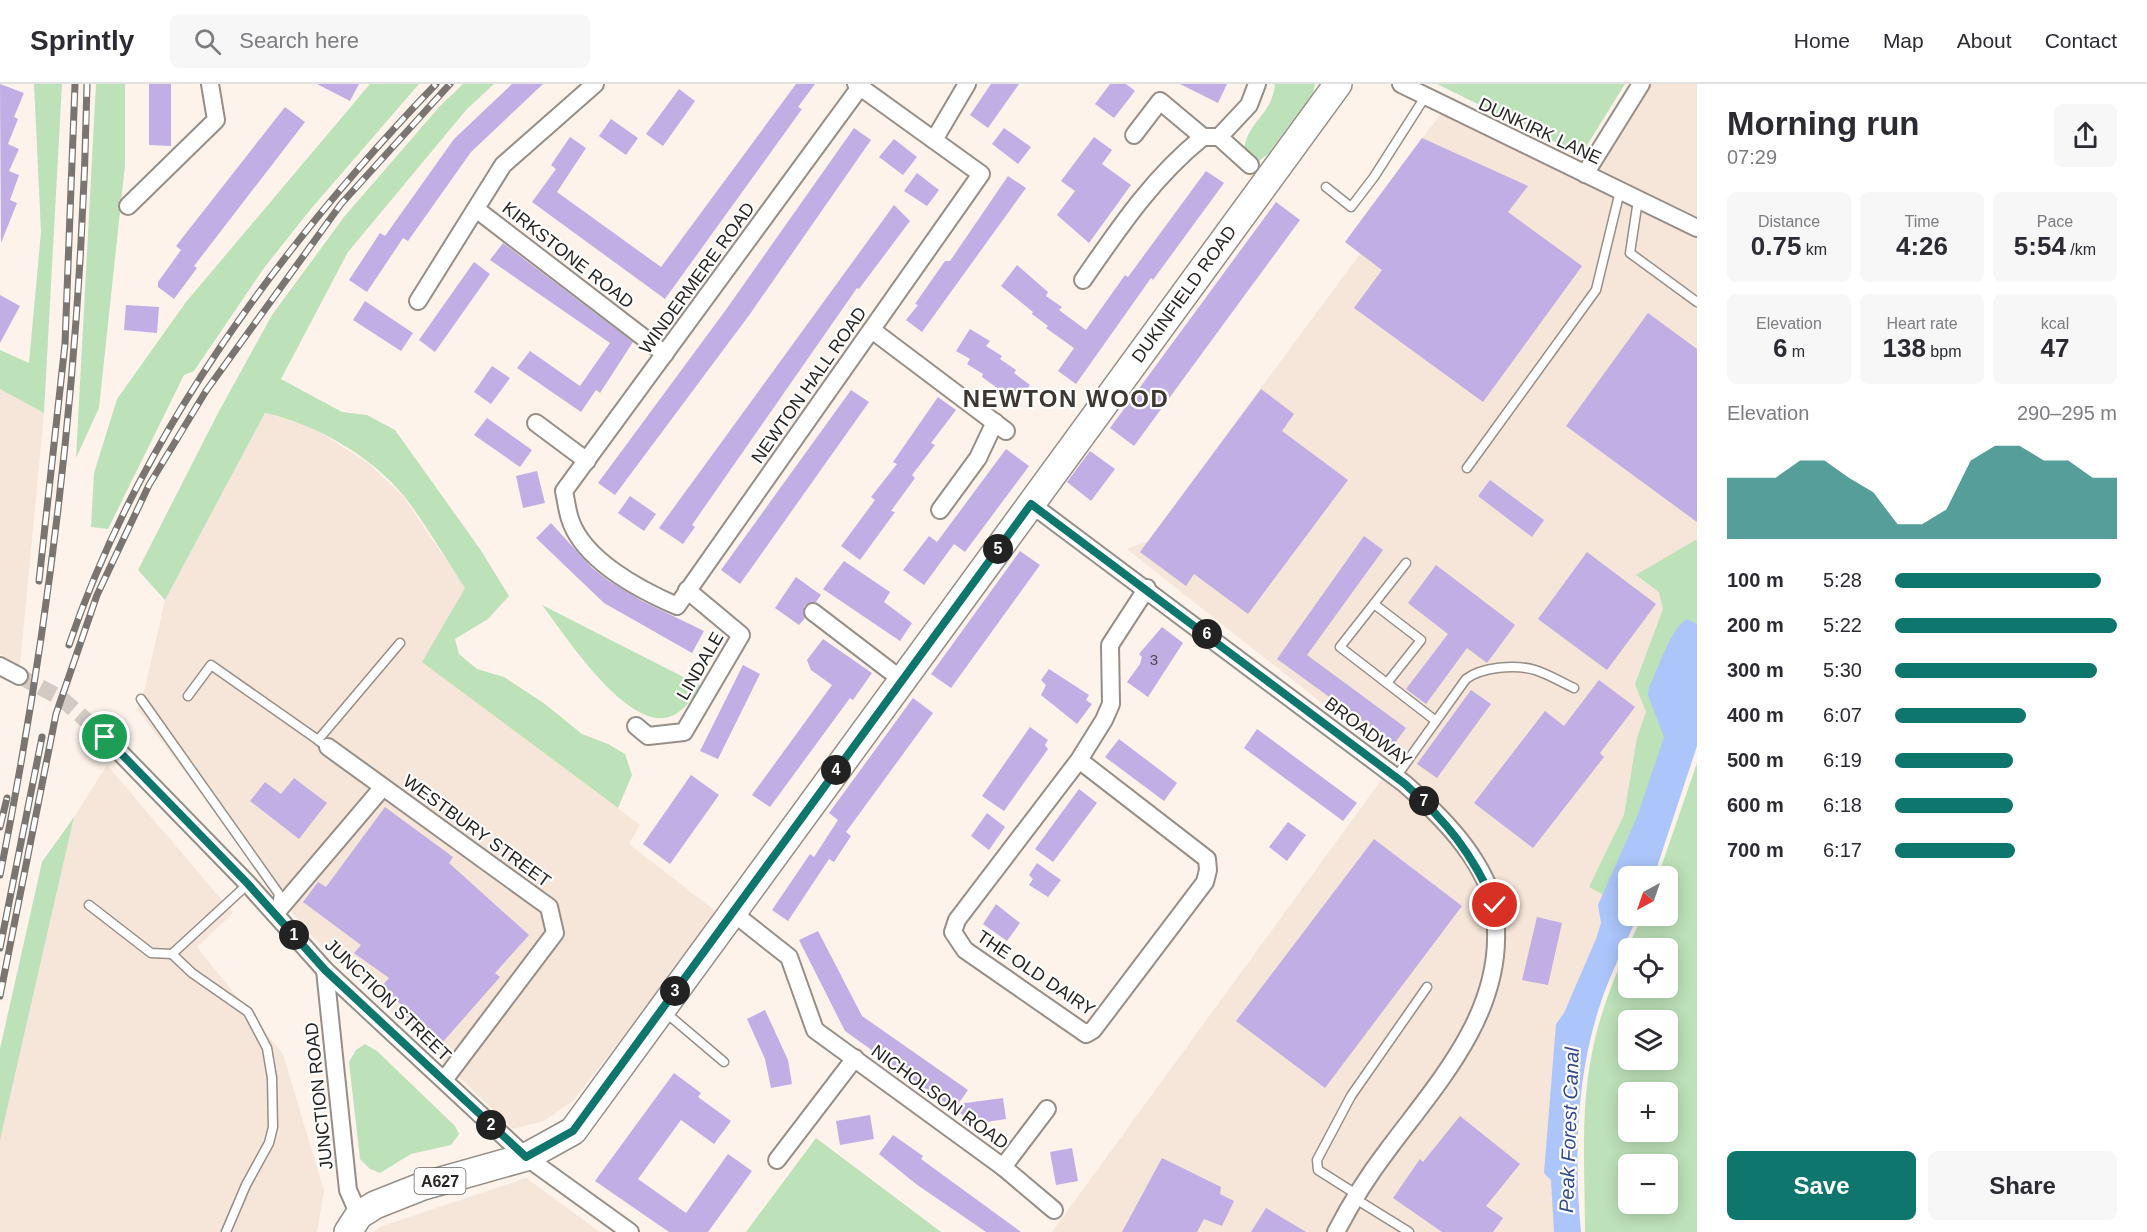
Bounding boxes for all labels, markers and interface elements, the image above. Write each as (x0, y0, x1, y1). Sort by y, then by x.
search box (170, 14, 590, 68)
text: Sprintly (30, 25, 134, 56)
icon: search (191, 25, 224, 58)
text: Search here (239, 28, 359, 53)
text: Home (1794, 29, 1850, 52)
text: Map (1883, 29, 1924, 52)
text: About (1957, 29, 2012, 52)
text: Contact (2045, 29, 2117, 52)
street label: DUNKIRK LANE (1475, 94, 1605, 168)
button: share (2054, 104, 2117, 167)
text: Morning run (1727, 105, 1919, 142)
text: 07:29 (1727, 146, 1777, 168)
street label: KIRKSTONE ROAD (499, 198, 637, 312)
street label: WINDERMERE ROAD (635, 198, 759, 358)
text: Distance (1758, 213, 1820, 230)
text: Time (1905, 213, 1939, 230)
text: Pace (2037, 213, 2073, 230)
street label: DUKINFIELD ROAD (1128, 222, 1240, 366)
text: 0.75 (1751, 231, 1801, 261)
text: 4:26 (1896, 231, 1948, 261)
text: 5:54 (2014, 231, 2066, 261)
text: km (1801, 241, 1827, 258)
text: /km (2066, 241, 2096, 258)
street label: NEWTON HALL ROAD (747, 303, 871, 467)
text: Elevation (1756, 315, 1822, 332)
text: Heart rate (1886, 315, 1958, 332)
text: kcal (2041, 315, 2069, 332)
text: 6 (1773, 333, 1787, 363)
text: 138 (1883, 333, 1926, 363)
text: 47 (2041, 333, 2069, 363)
text: m (1787, 343, 1805, 360)
text: bpm (1926, 343, 1961, 360)
district label: NEWTON WOOD (963, 385, 1169, 412)
text: Elevation (1727, 402, 1809, 424)
text: 290–295 m (2017, 402, 2117, 424)
pin: 5 (983, 534, 1013, 564)
text: 5 (994, 540, 1002, 557)
text: 100 m (1727, 569, 1784, 591)
text: 5:28 (1823, 569, 1862, 591)
text: 200 m (1727, 614, 1784, 636)
text: 5:22 (1823, 614, 1862, 636)
pin: 6 (1192, 619, 1222, 649)
text: 6 (1203, 625, 1211, 642)
street label: LINDALE (673, 629, 727, 703)
house number: 3 (1150, 651, 1158, 668)
text: 300 m (1727, 659, 1784, 681)
text: 5:30 (1823, 659, 1862, 681)
street label: BROADWAY (1321, 693, 1415, 771)
text: 400 m (1727, 704, 1784, 726)
text: 6:07 (1823, 704, 1862, 726)
pin (79, 711, 130, 762)
icon: arrive (88, 720, 121, 753)
text: 500 m (1727, 749, 1784, 771)
text: 6:19 (1823, 749, 1862, 771)
pin: 4 (821, 755, 851, 785)
text: 4 (832, 761, 840, 778)
street label: WESTBURY STREET (399, 771, 555, 891)
pin: 7 (1409, 786, 1439, 816)
text: 7 (1420, 792, 1428, 809)
text: 600 m (1727, 794, 1784, 816)
text: 6:18 (1823, 794, 1862, 816)
text: 700 m (1727, 839, 1784, 861)
text: 6:17 (1823, 839, 1862, 861)
north arrow (1618, 866, 1678, 926)
map controls (1618, 866, 1678, 1214)
pin (1469, 879, 1520, 930)
icon: check (1478, 888, 1511, 921)
pin: 1 (279, 920, 309, 950)
text: 1 (290, 926, 298, 943)
street label: THE OLD DAIRY (973, 926, 1099, 1020)
street label: JUNCTION STREET (321, 935, 455, 1065)
button: locate (1618, 938, 1678, 998)
pin: 3 (660, 976, 690, 1006)
text: 3 (671, 982, 679, 999)
button: layers (1618, 1010, 1678, 1070)
street label: JUNCTION ROAD (301, 1021, 337, 1171)
street label: NICHOLSON ROAD (868, 1041, 1012, 1153)
water label: Peak Forest Canal (1555, 1046, 1583, 1213)
button: + (1618, 1082, 1678, 1142)
pin: 2 (476, 1110, 506, 1140)
text: 2 (487, 1116, 495, 1133)
button: Save (1727, 1151, 1916, 1220)
button: Share (1928, 1151, 2117, 1220)
button: − (1618, 1154, 1678, 1214)
road number: A627 (414, 1168, 466, 1194)

